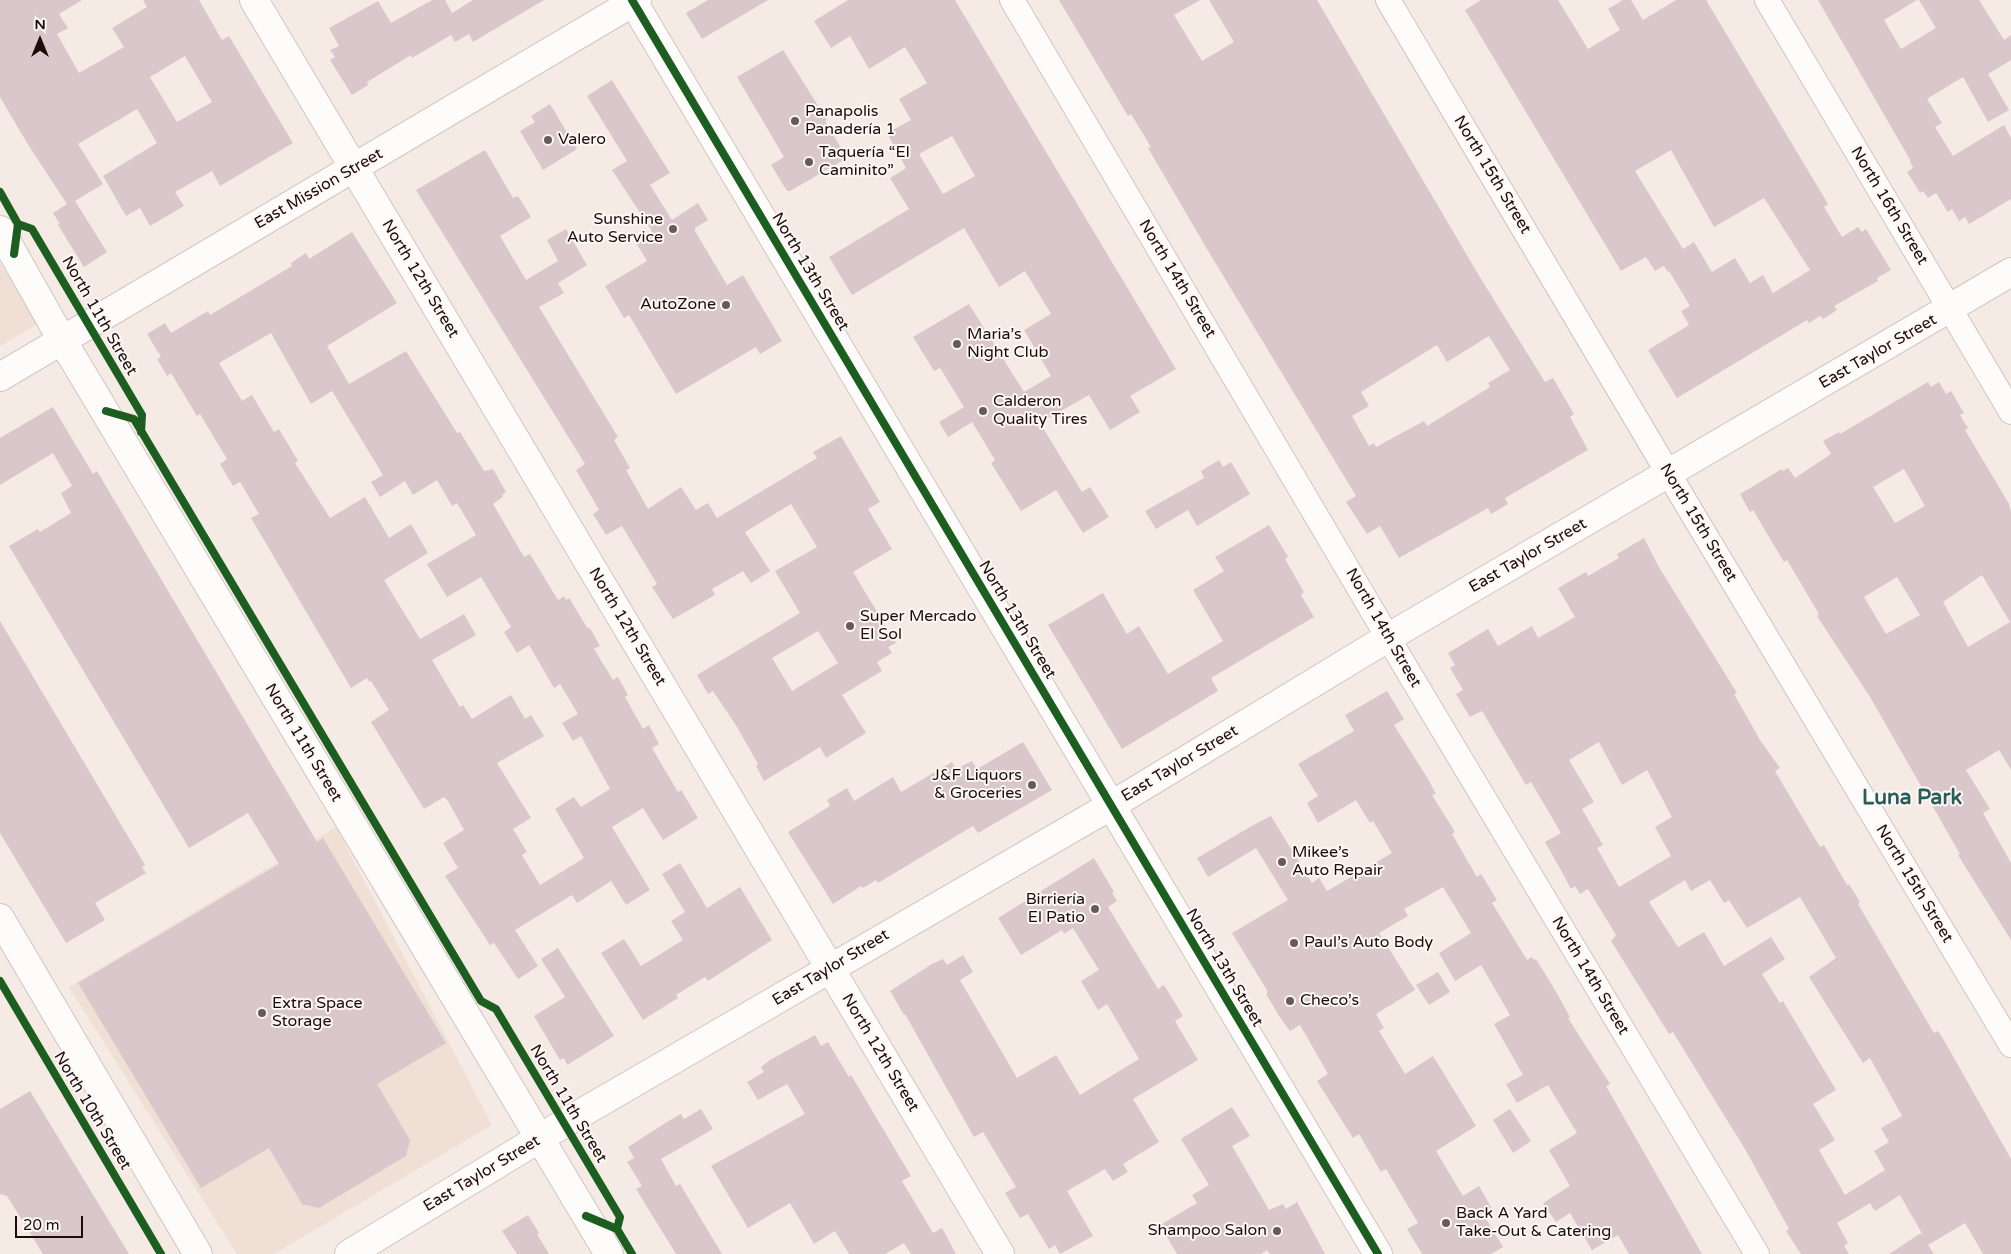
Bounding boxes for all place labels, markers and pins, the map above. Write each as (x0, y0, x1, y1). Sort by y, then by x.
place label: Panapolis Panadería 1 (805, 102, 896, 140)
marker: Panapolis Panadería 1 (789, 115, 801, 127)
place label: Valero (558, 130, 606, 150)
marker: Valero (542, 134, 554, 146)
place label: Taquería “El Caminito” (819, 143, 910, 181)
marker: Taquería “El Caminito” (803, 156, 815, 168)
place label: Sunshine Auto Service (567, 210, 663, 248)
marker: Sunshine Auto Service (667, 223, 679, 235)
place label: AutoZone (640, 295, 716, 315)
marker: AutoZone (720, 299, 732, 311)
place label: Maria’s Night Club (967, 325, 1049, 363)
marker: Maria’s Night Club (951, 338, 963, 350)
place label: Calderon Quality Tires (993, 392, 1088, 430)
marker: Calderon Quality Tires (977, 405, 989, 417)
place label: Super Mercado El Sol (860, 607, 976, 645)
marker: Super Mercado El Sol (844, 620, 856, 632)
place label: J&F Liquors & Groceries (932, 766, 1022, 804)
marker: J&F Liquors & Groceries (1026, 779, 1038, 791)
place label: Mikee’s Auto Repair (1292, 843, 1383, 881)
marker: Mikee’s Auto Repair (1276, 856, 1288, 868)
place label: Birriería El Patio (1026, 890, 1085, 928)
marker: Birriería El Patio (1089, 903, 1101, 915)
place label: Paul’s Auto Body (1304, 933, 1433, 953)
marker: Paul’s Auto Body (1288, 937, 1300, 949)
place label: Checo’s (1300, 991, 1359, 1011)
place label: Extra Space Storage (272, 994, 363, 1032)
marker: Checo’s (1284, 995, 1296, 1007)
marker: Extra Space Storage (256, 1007, 268, 1019)
place label: Back A Yard Take-Out & Catering (1456, 1204, 1611, 1242)
marker: Back A Yard Take-Out & Catering (1440, 1217, 1452, 1229)
place label: Shampoo Salon (1148, 1221, 1267, 1241)
marker: Shampoo Salon (1271, 1225, 1283, 1237)

